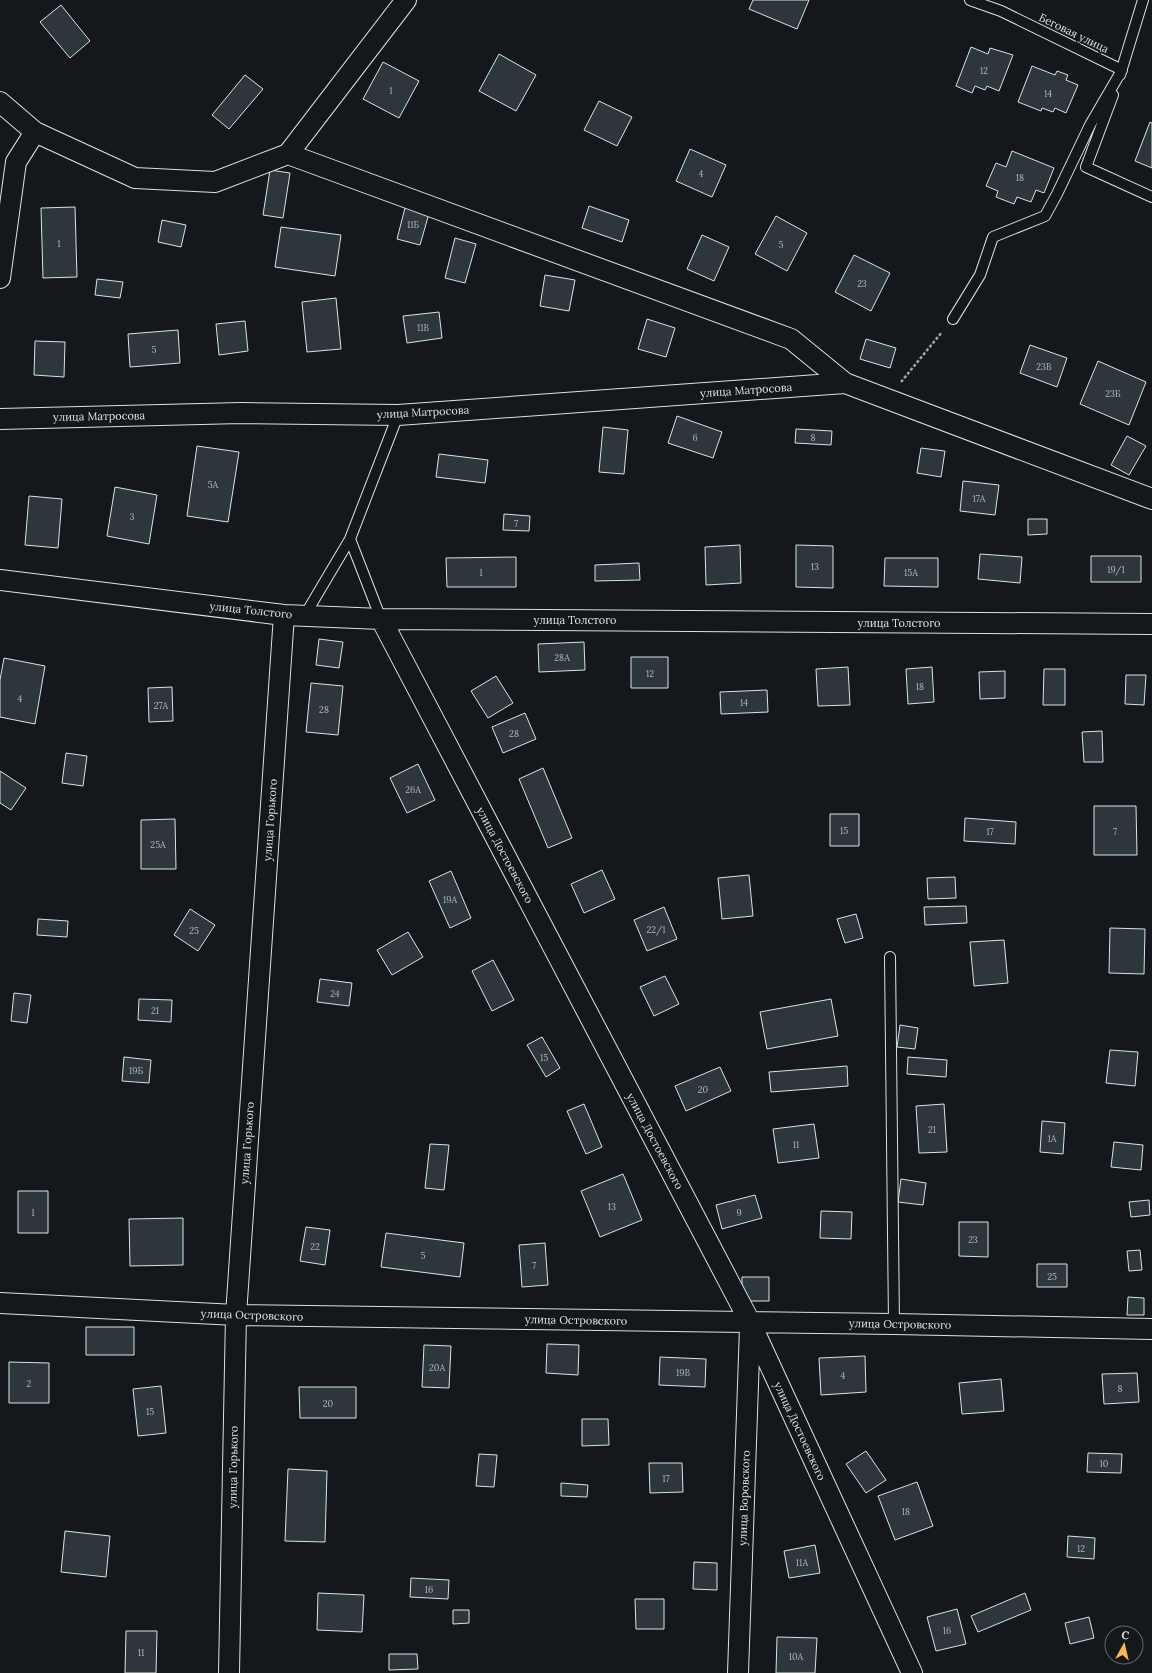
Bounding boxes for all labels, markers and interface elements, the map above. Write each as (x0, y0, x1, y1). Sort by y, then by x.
street label: Беговая улица (1037, 10, 1111, 56)
house number: 12 (980, 65, 988, 76)
house number: 1 (389, 85, 393, 96)
house number: 14 (1044, 88, 1052, 99)
house number: 4 (699, 168, 704, 179)
house number: 18 (1016, 172, 1024, 183)
house number: 11Б (407, 219, 419, 230)
house number: 1 (57, 238, 61, 249)
house number: 5 (779, 239, 784, 250)
house number: 23 (857, 278, 867, 289)
house number: 11В (417, 322, 429, 333)
house number: 5 (152, 344, 157, 355)
house number: 23В (1036, 361, 1052, 372)
street label: улица Матросова (699, 380, 793, 400)
house number: 23Б (1105, 388, 1121, 399)
street label: улица Матросова (377, 403, 470, 421)
street label: улица Матросова (53, 408, 146, 424)
house number: 6 (692, 432, 698, 443)
house number: 8 (810, 432, 816, 443)
house number: 5А (208, 479, 219, 490)
house number: 17А (973, 493, 986, 504)
house number: 3 (129, 511, 135, 522)
house number: 7 (514, 518, 518, 529)
house number: 13 (811, 561, 819, 572)
house number: 19/1 (1107, 564, 1125, 576)
house number: 1 (479, 567, 483, 578)
house number: 15А (904, 567, 918, 578)
street label: улица Толстого (209, 599, 293, 621)
street label: улица Толстого (534, 613, 616, 627)
street label: улица Толстого (858, 616, 940, 630)
house number: 28А (554, 652, 570, 663)
house number: 12 (646, 668, 654, 679)
house number: 18 (916, 681, 924, 692)
house number: 4 (18, 693, 23, 704)
house number: 14 (740, 697, 748, 708)
house number: 27А (154, 700, 169, 711)
house number: 28 (319, 704, 329, 715)
house number: 28 (509, 728, 519, 739)
street label: улица Горького (260, 778, 280, 862)
house number: 26А (405, 784, 421, 795)
street label: улица Достоевского (474, 804, 536, 906)
house number: 15 (840, 825, 848, 836)
house number: 17 (986, 826, 994, 837)
house number: 7 (1113, 826, 1117, 837)
house number: 25А (150, 839, 166, 850)
house number: 19А (443, 894, 457, 905)
house number: 22/1 (647, 924, 665, 936)
house number: 25 (189, 925, 199, 936)
house number: 24 (330, 988, 340, 999)
house number: 21 (151, 1005, 159, 1016)
house number: 15 (540, 1052, 548, 1063)
house number: 19Б (129, 1065, 143, 1076)
house number: 20 (698, 1084, 709, 1095)
street label: улица Достоевского (624, 1090, 686, 1192)
street label: улица Горького (237, 1101, 257, 1185)
house number: 21 (928, 1124, 936, 1135)
house number: 1А (1047, 1133, 1057, 1144)
house number: 11 (793, 1139, 799, 1150)
house number: 13 (608, 1201, 616, 1212)
house number: 1 (31, 1207, 35, 1218)
house number: 9 (736, 1207, 742, 1218)
house number: 23 (968, 1234, 978, 1245)
house number: 22 (310, 1241, 320, 1252)
house number: 5 (421, 1250, 426, 1261)
house number: 7 (532, 1260, 536, 1271)
house number: 25 (1047, 1271, 1057, 1282)
street label: улица Островского (200, 1306, 304, 1324)
street label: улица Островского (525, 1312, 627, 1328)
street label: улица Островского (849, 1316, 951, 1332)
house number: 20А (429, 1362, 445, 1373)
house number: 19В (676, 1367, 690, 1378)
house number: 4 (841, 1370, 846, 1381)
house number: 2 (27, 1378, 32, 1389)
street label: улица Достоевского (771, 1379, 829, 1483)
house number: 8 (1117, 1383, 1123, 1394)
house number: 20 (323, 1398, 334, 1409)
house number: 15 (146, 1406, 154, 1417)
street label: улица Горького (225, 1426, 241, 1508)
street label: улица Воровского (735, 1450, 753, 1546)
house number: 10 (1100, 1458, 1109, 1469)
house number: 17 (662, 1473, 670, 1484)
house number: 18 (902, 1506, 910, 1517)
house number: 12 (1077, 1543, 1085, 1554)
house number: 11А (796, 1557, 809, 1568)
house number: 16 (425, 1584, 433, 1595)
house number: 16 (943, 1625, 951, 1636)
north arrow (1104, 1625, 1144, 1665)
text: С (1121, 1628, 1131, 1643)
house number: 11 (138, 1647, 144, 1658)
house number: 10А (789, 1651, 804, 1662)

